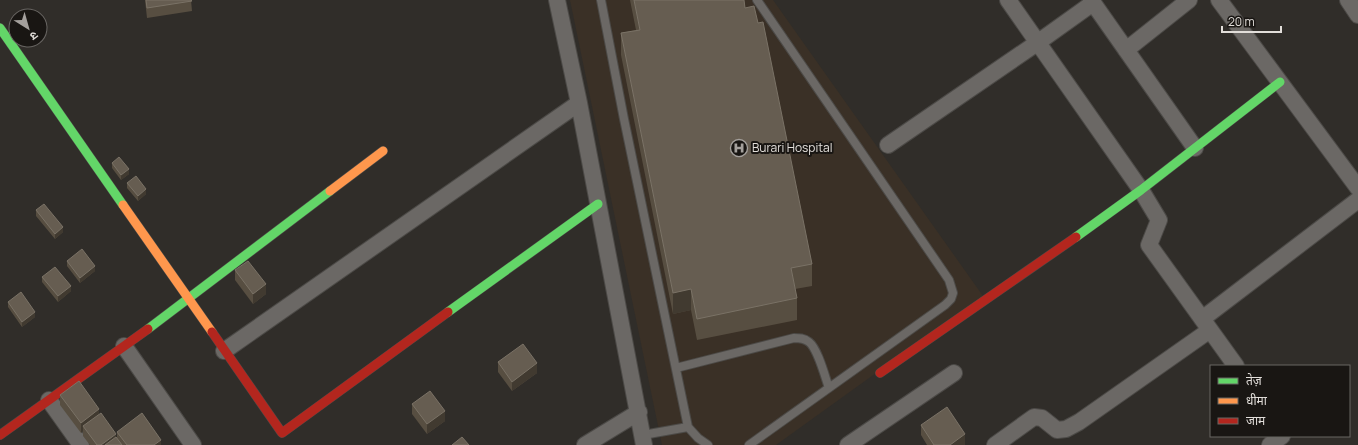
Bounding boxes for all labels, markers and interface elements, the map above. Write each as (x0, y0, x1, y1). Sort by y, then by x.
north arrow (8, 8, 48, 48)
scale bar (1222, 8, 1281, 34)
text: 20 m (1228, 13, 1255, 30)
text: उ (27, 28, 41, 45)
hospital icon: Burari Hospital (729, 138, 749, 158)
place label: Burari Hospital (752, 139, 833, 156)
legend (1210, 365, 1350, 437)
text: तेज़ (1246, 372, 1263, 389)
text: धीमा (1246, 392, 1268, 409)
text: जाम (1246, 412, 1266, 429)

